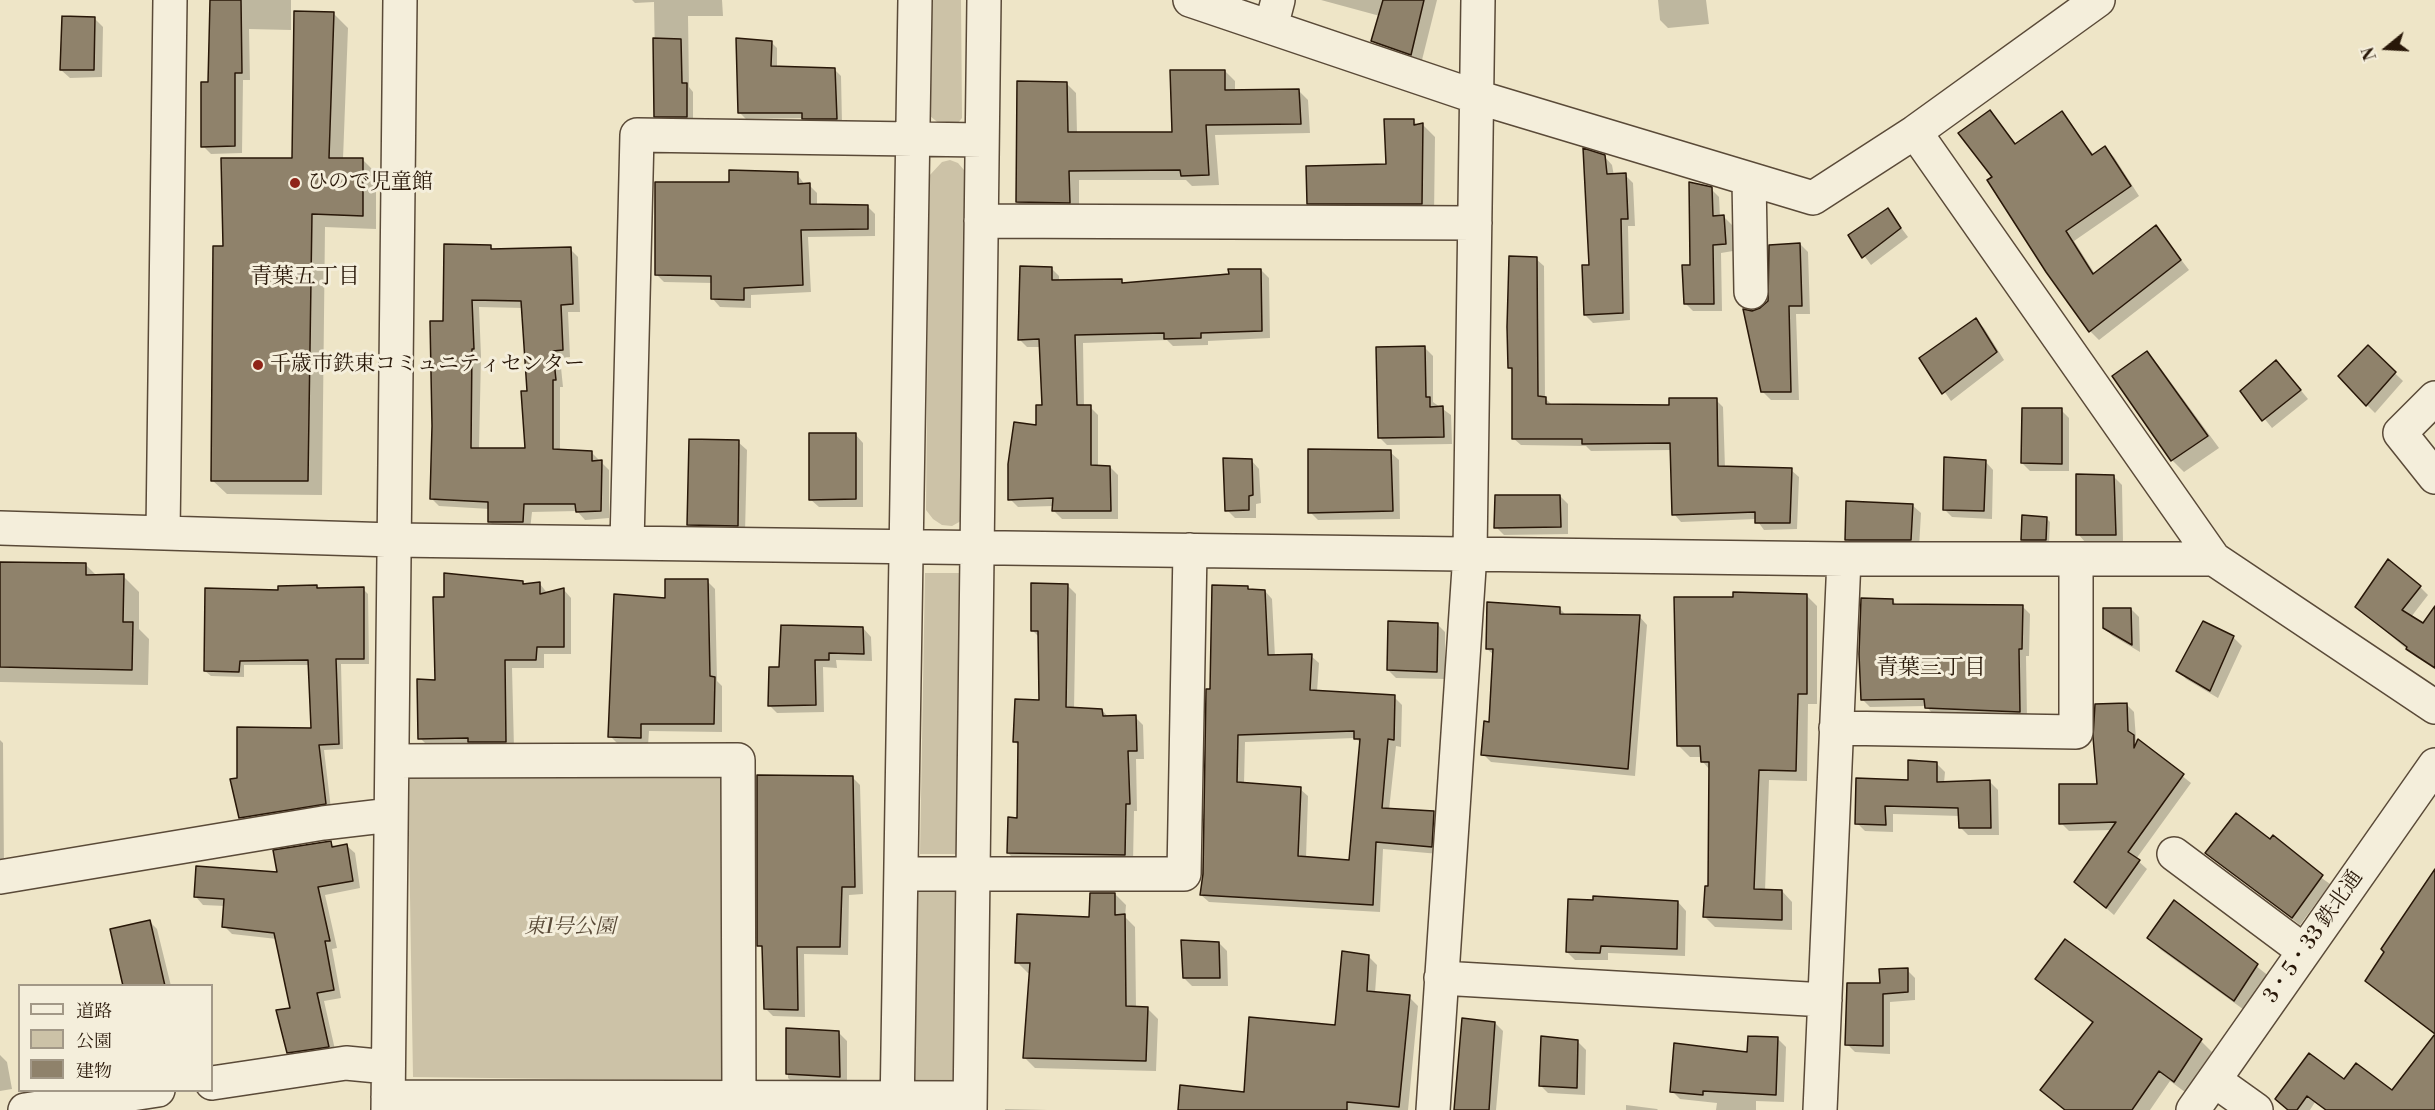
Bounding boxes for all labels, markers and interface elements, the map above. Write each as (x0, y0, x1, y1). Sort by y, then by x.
north arrow (2357, 18, 2417, 78)
text: N (2358, 44, 2381, 63)
place label: ひので児童館 (307, 170, 433, 196)
marker: ひので児童館 (288, 176, 302, 190)
district label: 青葉五丁目 (250, 265, 360, 291)
place label: 千歳市鉄東コミュニティセンター (270, 352, 585, 378)
marker: 千歳市鉄東コミュニティセンター (251, 358, 265, 372)
district label: 青葉三丁目 (1876, 656, 1986, 682)
street label: 3・5・33 鉄北通 (2259, 866, 2369, 1008)
park label: 東1号公園 (524, 915, 616, 941)
legend (18, 984, 213, 1092)
text: 道路 (76, 1000, 112, 1023)
text: 公園 (76, 1030, 112, 1053)
text: 建物 (76, 1060, 112, 1083)

